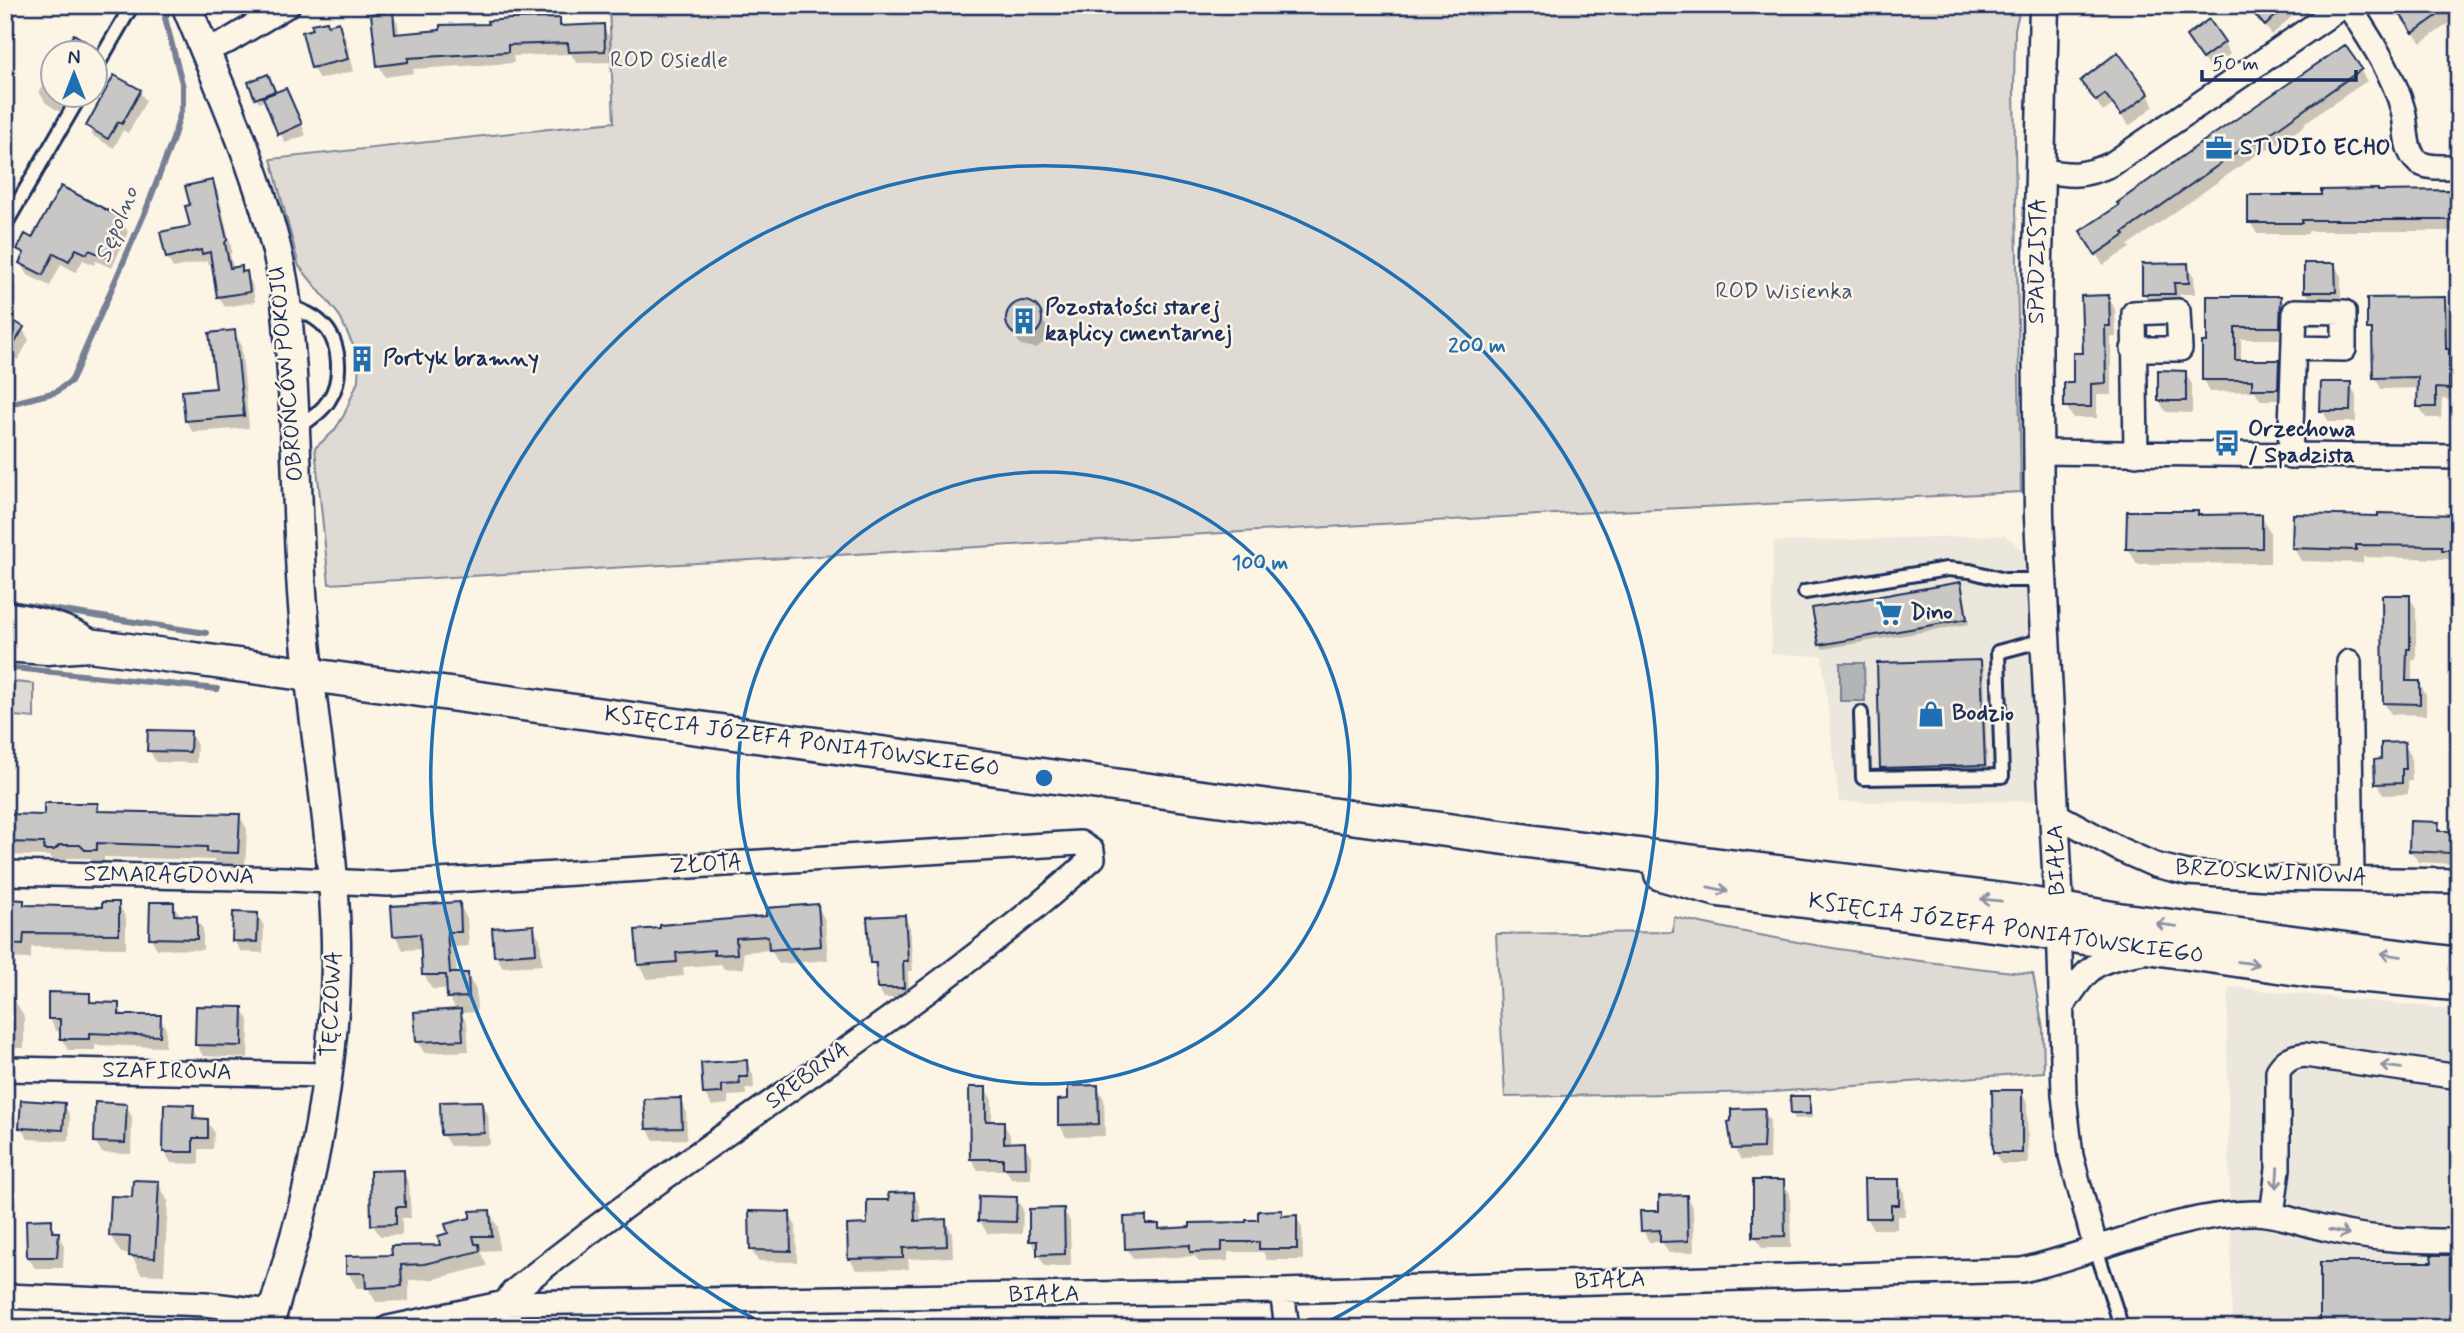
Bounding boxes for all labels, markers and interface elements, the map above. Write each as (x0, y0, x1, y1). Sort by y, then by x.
north arrow (38, 38, 108, 108)
scale bar (2202, 38, 2356, 82)
text: N (68, 46, 80, 71)
park label: ROD Osiedle (610, 46, 728, 76)
text: 50 m (2212, 50, 2259, 78)
office icon: STUDIO ECHO (2204, 133, 2234, 163)
place label: STUDIO ECHO (2240, 133, 2391, 163)
water label: Sępolno (88, 181, 147, 267)
street label: SPADZISTA (2022, 198, 2054, 324)
street label: OBROŃCÓW POKOJU (263, 265, 311, 483)
park label: ROD Wisienka (1715, 277, 1853, 307)
place label: Pozostałości starej kaplicy cmentarnej (1045, 293, 1232, 349)
building icon: Pozostałości starej kaplicy cmentarnej (1009, 306, 1039, 336)
text: 200 m (1448, 332, 1506, 360)
building icon: Portyk bramny (347, 344, 377, 374)
place label: Portyk bramny (383, 344, 539, 374)
place label: Orzechowa / Spadzista (2248, 415, 2356, 471)
bus stop icon: Orzechowa / Spadzista (2212, 428, 2242, 458)
text: 100 m (1232, 549, 1288, 577)
supermarket icon: Dino (1874, 598, 1904, 628)
place label: Dino (1910, 598, 1953, 628)
street label: KSIĘCIA JÓZEFA PONIATOWSKIEGO (602, 699, 1002, 785)
shop icon: Bodzio (1916, 699, 1946, 729)
place label: Bodzio (1952, 699, 2014, 729)
centre of rings (1032, 766, 1056, 790)
street label: BIAŁA (2041, 824, 2073, 896)
street label: ZŁOTA (669, 848, 743, 882)
street label: BRZOSKWINIOWA (2174, 853, 2368, 893)
street label: SZMARAGDOWA (83, 860, 255, 892)
one-way arrow (1706, 883, 1729, 897)
street label: KSIĘCIA JÓZEFA PONIATOWSKIEGO (1806, 886, 2206, 972)
one-way arrow (1981, 893, 2003, 906)
one-way arrow (2155, 918, 2177, 931)
one-way arrow (2380, 949, 2403, 962)
street label: TĘCZOWA (314, 950, 350, 1058)
one-way arrow (2237, 956, 2259, 969)
street label: SREBRNA (760, 1035, 856, 1117)
street label: SZAFIROWA (102, 1056, 232, 1088)
one-way arrow (2380, 1060, 2403, 1073)
one-way arrow (2270, 1166, 2283, 1189)
one-way arrow (2327, 1225, 2350, 1239)
street label: BIAŁA (1574, 1265, 1646, 1297)
street label: BIAŁA (1008, 1279, 1080, 1311)

